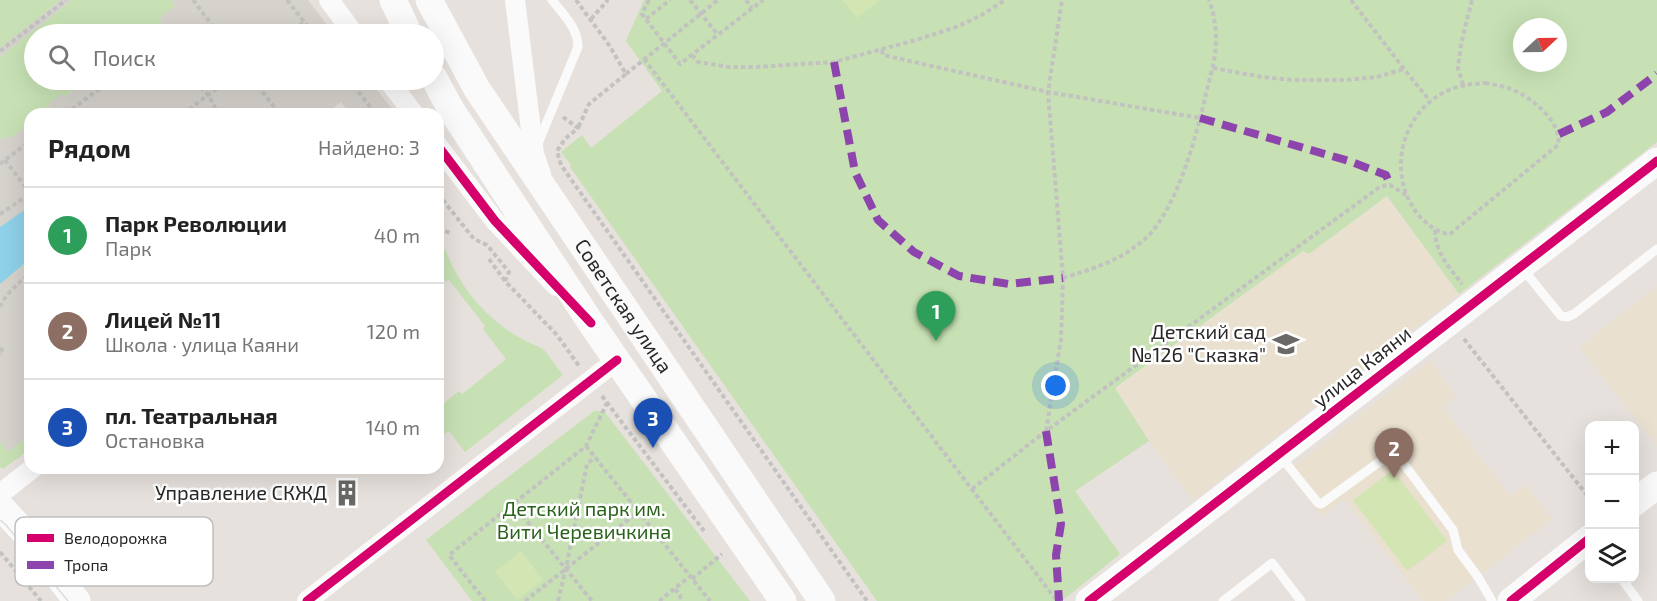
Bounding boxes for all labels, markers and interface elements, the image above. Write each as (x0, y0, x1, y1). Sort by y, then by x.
north arrow (1513, 18, 1567, 72)
search box (24, 24, 444, 90)
icon: search (45, 41, 78, 74)
text: Поиск (93, 44, 156, 70)
text: Рядом (48, 132, 131, 163)
text: Найдено: 3 (318, 135, 420, 159)
text: Парк Революции (105, 210, 287, 236)
text: 1 (63, 223, 72, 247)
text: 40 m (374, 223, 420, 247)
street label: Советская улица (570, 234, 678, 377)
text: Парк (105, 236, 152, 260)
pin: 1 (916, 292, 956, 341)
text: Лицей №11 (105, 306, 221, 332)
text: 2 (62, 319, 73, 343)
text: 120 m (367, 319, 420, 343)
place label: Детский сад №126 "Сказка" (1131, 319, 1266, 366)
street label: улица Каяни (1308, 321, 1416, 413)
school or university icon: Детский сад №126 "Сказка" (1271, 329, 1301, 359)
text: Школа · улица Каяни (105, 332, 299, 356)
your location (1041, 371, 1070, 400)
pin: 3 (634, 398, 672, 448)
text: пл. Театральная (105, 402, 278, 428)
text: 3 (62, 415, 73, 439)
text: 140 m (366, 415, 420, 439)
map controls (1585, 421, 1639, 583)
button: + (1585, 421, 1639, 475)
text: Остановка (105, 428, 205, 452)
pin: 2 (1374, 428, 1414, 478)
button: − (1585, 475, 1639, 529)
building icon: Управление СКЖД (332, 478, 362, 508)
place label: Управление СКЖД (155, 480, 327, 504)
park label: Детский парк им. Вити Черевичкина (497, 496, 671, 543)
legend (15, 517, 213, 586)
text: Велодорожка (64, 528, 167, 547)
button: layers (1585, 529, 1639, 583)
text: Тропа (64, 555, 108, 574)

